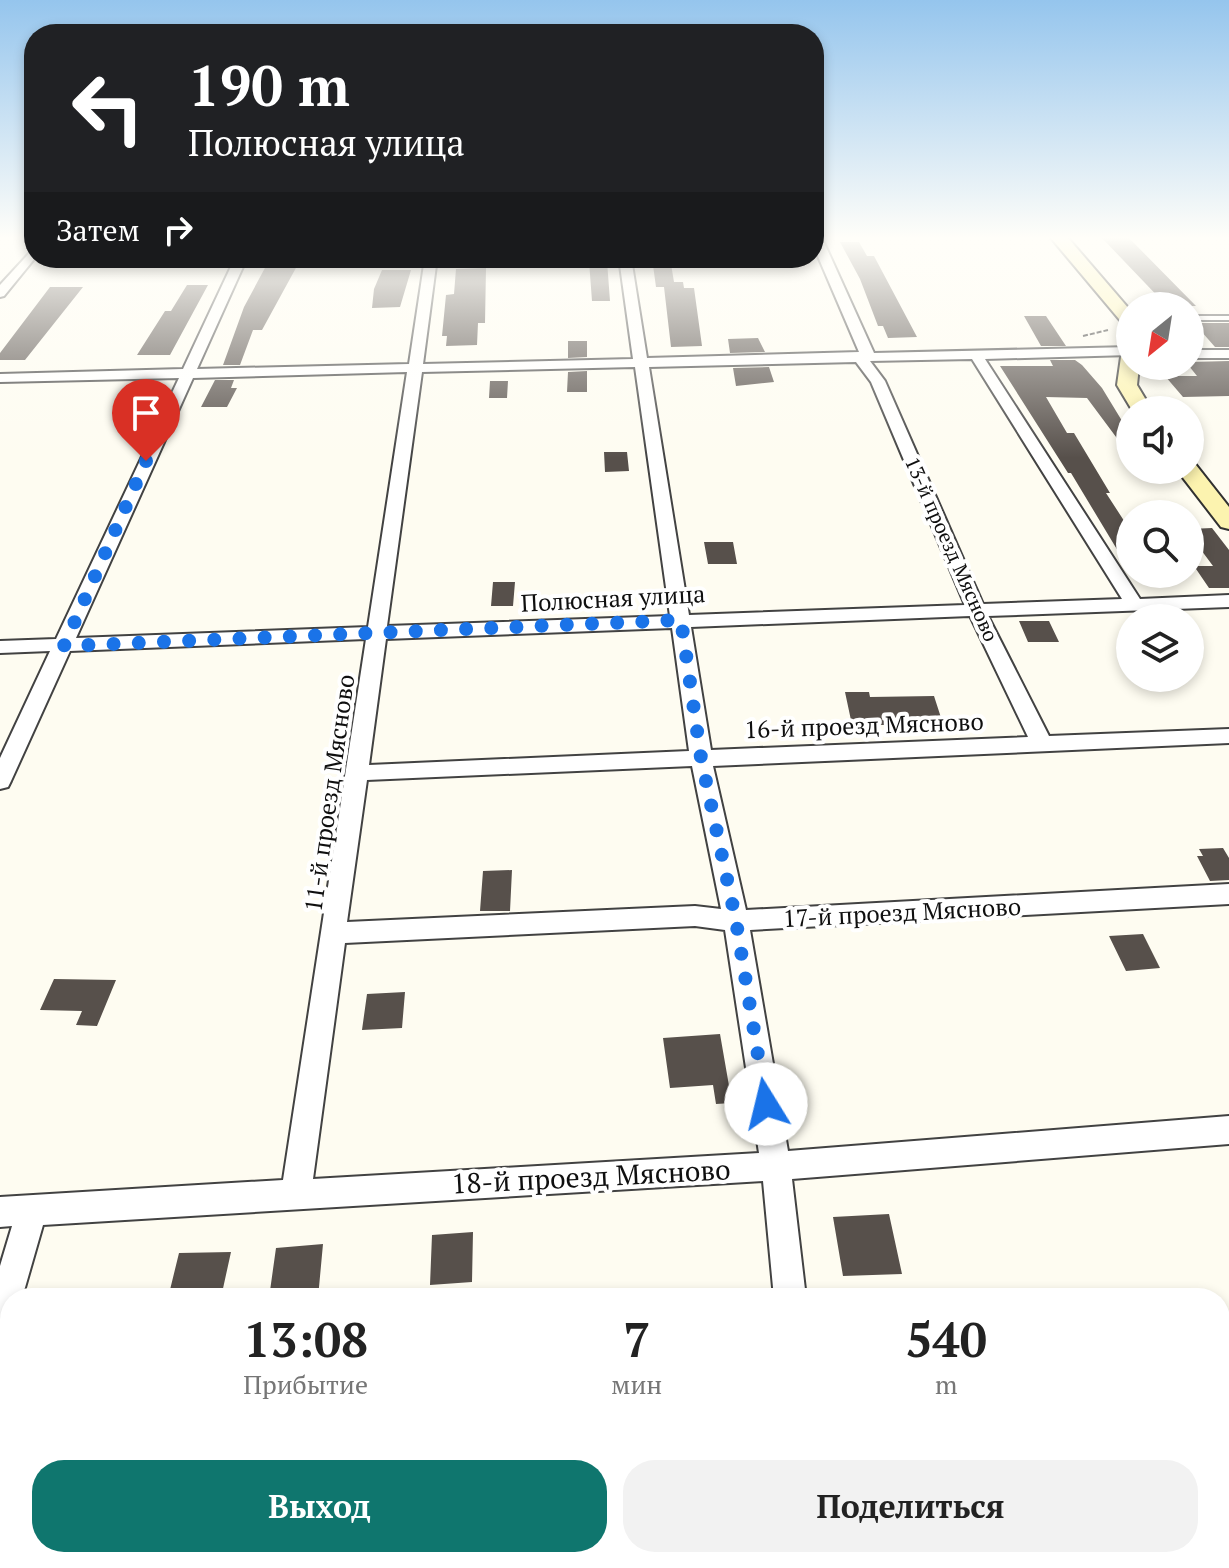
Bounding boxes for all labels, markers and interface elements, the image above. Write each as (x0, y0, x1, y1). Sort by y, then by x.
text: 190 m (188, 48, 350, 122)
icon: left (56, 56, 160, 160)
text: Полюсная улица (188, 119, 465, 166)
icon: right (156, 208, 200, 252)
text: Затем (56, 210, 140, 250)
north arrow (1116, 292, 1204, 380)
map controls (1116, 292, 1204, 692)
pin (112, 379, 180, 461)
icon: arrive (124, 391, 168, 435)
button: sound (1116, 396, 1204, 484)
street label: 13-й проезд Мясново (899, 452, 1005, 646)
button: search (1116, 500, 1204, 588)
street label: Полюсная улица (520, 577, 706, 619)
button: layers (1116, 604, 1204, 692)
street label: 11-й проезд Мясново (296, 672, 362, 914)
street label: 16-й проезд Мясново (744, 705, 984, 745)
street label: 17-й проезд Мясново (782, 890, 1022, 934)
position arrow (724, 1062, 808, 1146)
street label: 18-й проезд Мясново (451, 1150, 731, 1202)
text: 13:08 (243, 1307, 368, 1371)
text: 7 (623, 1307, 650, 1371)
text: 540 (905, 1307, 987, 1371)
text: Прибытие (243, 1367, 368, 1401)
text: мин (611, 1367, 662, 1401)
text: m (935, 1367, 957, 1401)
button: Выход (32, 1460, 607, 1552)
button: Поделиться (623, 1460, 1198, 1552)

